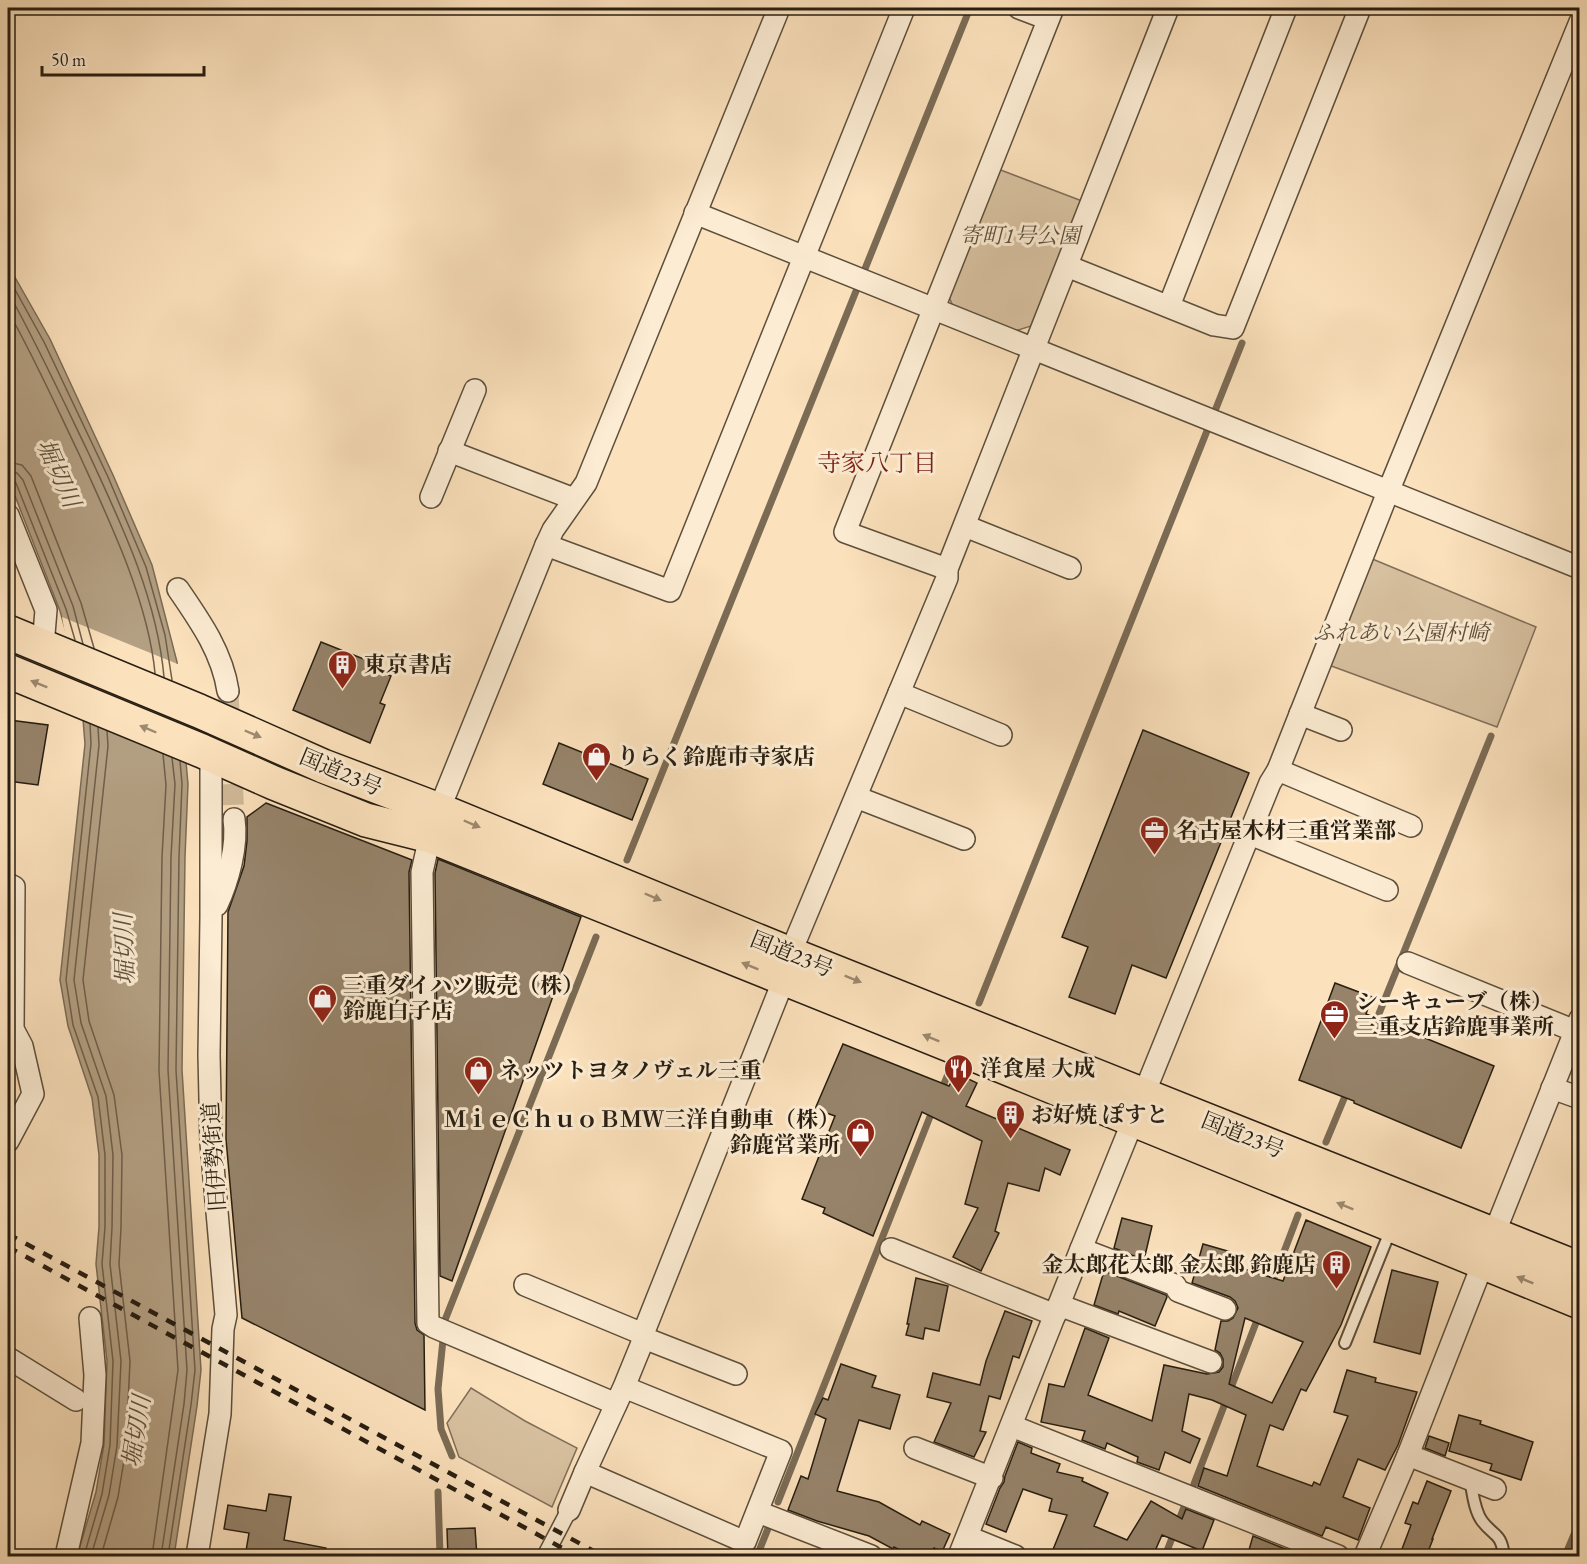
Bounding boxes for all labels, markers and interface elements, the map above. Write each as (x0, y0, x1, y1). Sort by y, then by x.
scale bar (42, 39, 204, 77)
text: 50 m (51, 48, 86, 71)
park label: 寄町1号公園 (960, 221, 1083, 250)
water label: 堀切川 (30, 434, 89, 515)
district label: 寺家八丁目 (817, 447, 937, 478)
park label: ふれあい公園村崎 (1313, 618, 1492, 647)
building icon: 東京書店 (327, 648, 359, 690)
place label: 東京書店 (364, 650, 452, 679)
one-way arrow (30, 679, 48, 689)
one-way arrow (139, 724, 157, 733)
one-way arrow (244, 729, 262, 739)
shop icon: りらく鈴鹿市寺家店 (580, 740, 612, 782)
street label: 国道23号 (295, 742, 387, 802)
place label: りらく鈴鹿市寺家店 (617, 742, 815, 771)
office icon: 名古屋木材三重営業部 (1139, 814, 1171, 856)
place label: 名古屋木材三重営業部 (1176, 816, 1396, 845)
one-way arrow (463, 820, 481, 829)
one-way arrow (644, 892, 662, 902)
water label: 堀切川 (107, 909, 141, 986)
street label: 国道23号 (746, 924, 838, 984)
one-way arrow (740, 960, 758, 970)
place label: 三重ダイハツ販売（株） 鈴鹿白子店 (343, 971, 584, 1025)
one-way arrow (844, 974, 862, 984)
shop icon: 三重ダイハツ販売（株） 鈴鹿白子店 (306, 982, 338, 1024)
place label: シーキューブ（株） 三重支店鈴鹿事業所 (1356, 987, 1554, 1041)
office icon: シーキューブ（株） 三重支店鈴鹿事業所 (1319, 998, 1351, 1040)
one-way arrow (922, 1032, 940, 1042)
restaurant icon: 洋食屋 大成 (943, 1052, 975, 1094)
shop icon: ネッツトヨタノヴェル三重 (462, 1054, 494, 1096)
place label: 洋食屋 大成 (980, 1054, 1095, 1083)
place label: ネッツトヨタノヴェル三重 (499, 1056, 761, 1085)
building icon: お好焼 ぽすと (994, 1098, 1026, 1140)
place label: お好焼 ぽすと (1031, 1100, 1168, 1129)
street label: 旧伊勢街道 (196, 1101, 232, 1213)
place label: ＭｉｅＣｈｕｏＢＭＷ三洋自動車（株） 鈴鹿営業所 (444, 1105, 840, 1159)
street label: 国道23号 (1197, 1105, 1289, 1165)
shop icon: ＭｉｅＣｈｕｏＢＭＷ三洋自動車（株） 鈴鹿営業所 (845, 1116, 877, 1158)
one-way arrow (1335, 1201, 1353, 1211)
building icon: 金太郎花太郎 金太郎 鈴鹿店 (1321, 1248, 1353, 1290)
place label: 金太郎花太郎 金太郎 鈴鹿店 (1042, 1250, 1316, 1279)
one-way arrow (1516, 1275, 1534, 1284)
water label: 堀切川 (115, 1390, 157, 1469)

